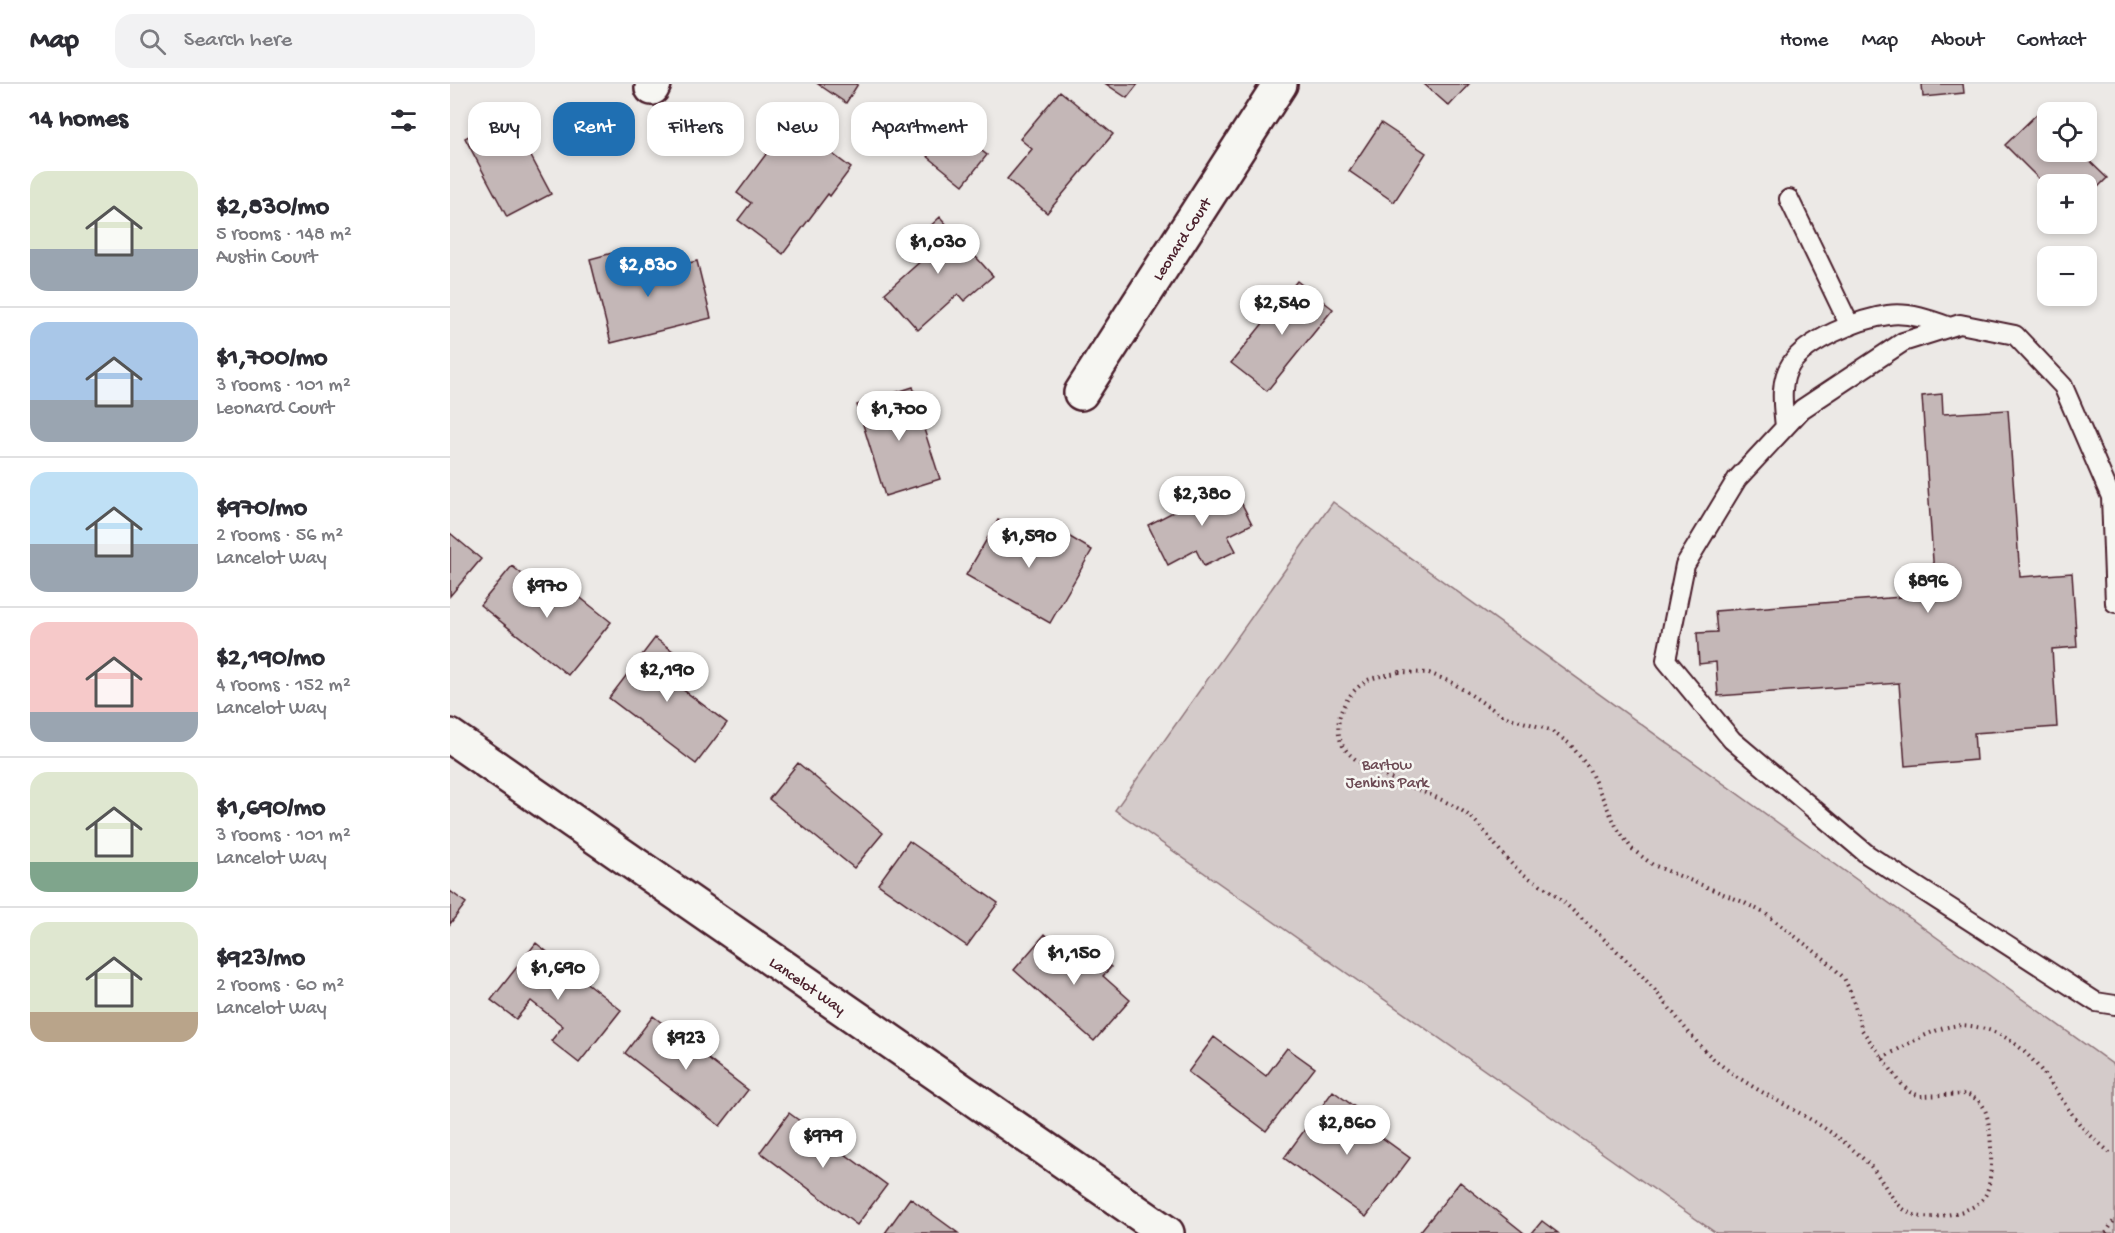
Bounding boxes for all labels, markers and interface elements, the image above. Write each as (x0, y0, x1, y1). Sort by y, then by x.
search box (115, 14, 535, 68)
text: Map (30, 25, 79, 58)
icon: search (136, 25, 169, 58)
text: Search here (184, 28, 292, 54)
text: Home (1780, 29, 1828, 54)
text: Map (1861, 29, 1898, 54)
text: About (1931, 29, 1984, 54)
text: Contact (2017, 29, 2085, 54)
chip: Buy (468, 102, 541, 156)
chip: Rent (553, 102, 635, 156)
chip: Filters (647, 102, 744, 156)
chip: New (756, 102, 839, 156)
chip: Apartment (851, 102, 987, 156)
map controls (2037, 102, 2097, 306)
button: locate (2037, 102, 2097, 162)
icon: filters (387, 104, 420, 137)
text: 14 homes (30, 105, 128, 136)
button: + (2037, 174, 2097, 234)
text: $2,830/mo (216, 193, 329, 224)
street label: Leonard Court (1150, 194, 1218, 285)
icon: home (78, 195, 150, 267)
text: 5 rooms · 148 m² (216, 224, 352, 247)
pin: $1,030 (889, 224, 987, 275)
text: $1,030 (910, 232, 966, 255)
button: − (2037, 246, 2097, 306)
text: Austin Court (216, 247, 317, 270)
pin: $2,830 (599, 247, 697, 298)
text: $2,830 (619, 255, 677, 278)
pin: $2,540 (1233, 285, 1331, 336)
text: $2,540 (1254, 293, 1310, 316)
text: $1,700/mo (216, 344, 328, 375)
icon: home (78, 346, 150, 418)
text: 3 rooms · 101 m² (216, 375, 351, 398)
pin: $1,700 (850, 391, 948, 442)
text: Leonard Court (216, 398, 334, 421)
text: $1,700 (871, 399, 927, 422)
pin: $2,380 (1153, 476, 1251, 527)
text: $2,380 (1173, 484, 1231, 507)
text: $970/mo (216, 494, 307, 525)
icon: home (78, 496, 150, 568)
pin: $1,590 (980, 518, 1078, 569)
text: 2 rooms · 56 m² (216, 525, 343, 548)
text: $1,590 (1001, 526, 1057, 549)
text: Lancelot Way (216, 548, 327, 571)
pin: $896 (1892, 563, 1964, 614)
pin: $970 (511, 568, 583, 619)
text: $896 (1908, 571, 1948, 594)
text: $970 (527, 576, 567, 599)
text: $2,190/mo (216, 644, 325, 675)
icon: home (78, 646, 150, 718)
pin: $2,190 (618, 652, 716, 703)
text: $2,190 (640, 660, 694, 683)
text: 4 rooms · 152 m² (216, 675, 351, 698)
text: Lancelot Way (216, 698, 327, 721)
park label: Bartow Jenkins Park (1346, 757, 1430, 794)
text: $1,690/mo (216, 794, 326, 825)
icon: home (78, 796, 150, 868)
text: 3 rooms · 101 m² (216, 825, 351, 848)
text: Lancelot Way (216, 848, 327, 871)
pin: $1,150 (1025, 935, 1123, 986)
text: $1,150 (1047, 943, 1101, 966)
text: $923/mo (216, 944, 305, 975)
icon: home (78, 946, 150, 1018)
pin: $1,690 (509, 950, 607, 1001)
street label: Lancelot Way (765, 954, 848, 1020)
text: $1,690 (531, 958, 585, 981)
text: 2 rooms · 60 m² (216, 975, 344, 998)
text: Lancelot Way (216, 998, 327, 1021)
pin: $923 (650, 1020, 722, 1071)
text: $923 (666, 1028, 706, 1051)
pin: $2,860 (1298, 1105, 1396, 1156)
text: $2,860 (1318, 1113, 1376, 1136)
pin: $979 (787, 1118, 859, 1169)
text: $979 (803, 1126, 843, 1149)

